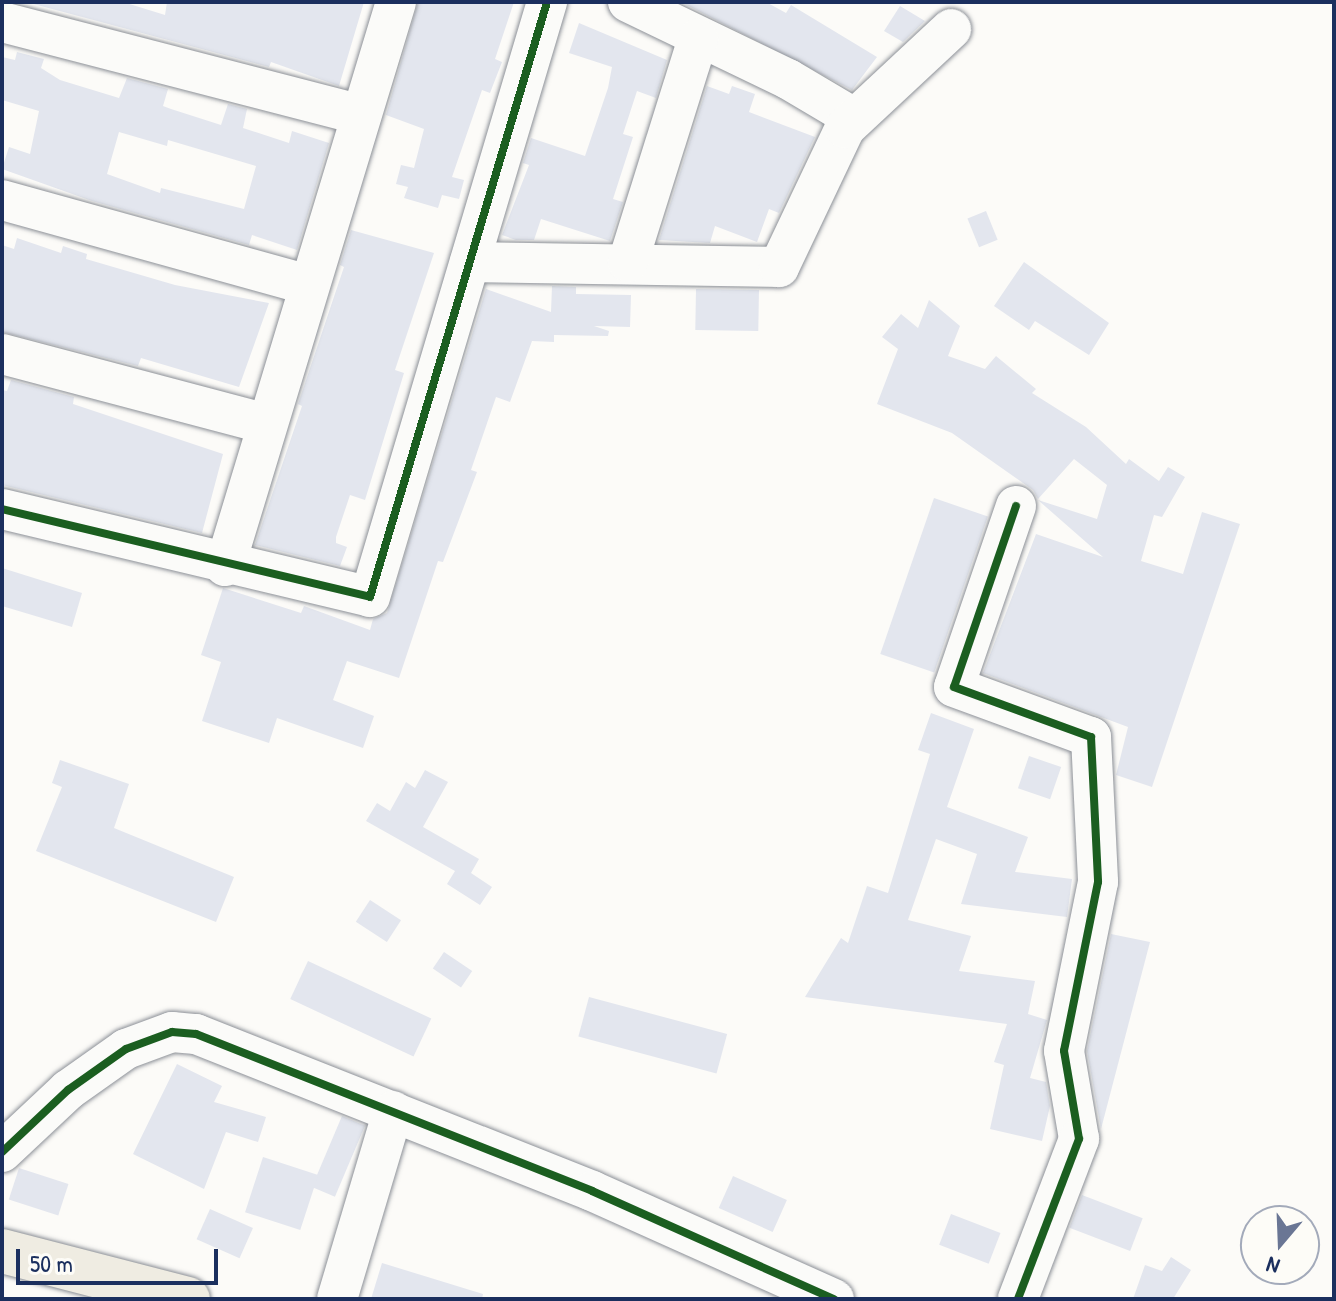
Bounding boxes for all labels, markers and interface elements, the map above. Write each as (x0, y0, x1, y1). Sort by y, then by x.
north arrow (1240, 1205, 1320, 1285)
scale bar (20, 1233, 222, 1283)
text: 50 m (30, 1247, 73, 1279)
text: N (1262, 1250, 1283, 1282)

